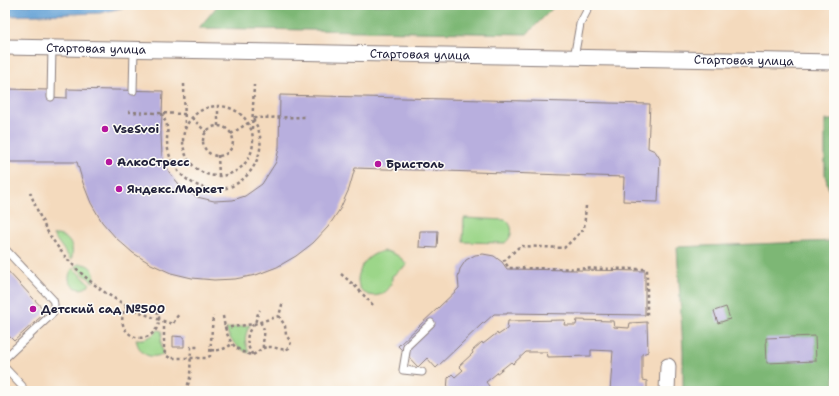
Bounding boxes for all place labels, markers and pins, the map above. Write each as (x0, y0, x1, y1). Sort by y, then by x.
place label: VseSvoi (113, 121, 160, 137)
marker: VseSvoi (100, 124, 110, 134)
place label: АлкоСтресс (117, 154, 190, 170)
place label: Бристоль (386, 156, 444, 172)
marker: АлкоСтресс (104, 157, 114, 167)
marker: Бристоль (373, 159, 383, 169)
place label: Яндекс.Маркет (127, 181, 225, 197)
marker: Яндекс.Маркет (114, 184, 124, 194)
place label: Детский сад №500 (41, 301, 165, 317)
marker: Детский сад №500 (28, 304, 38, 314)

